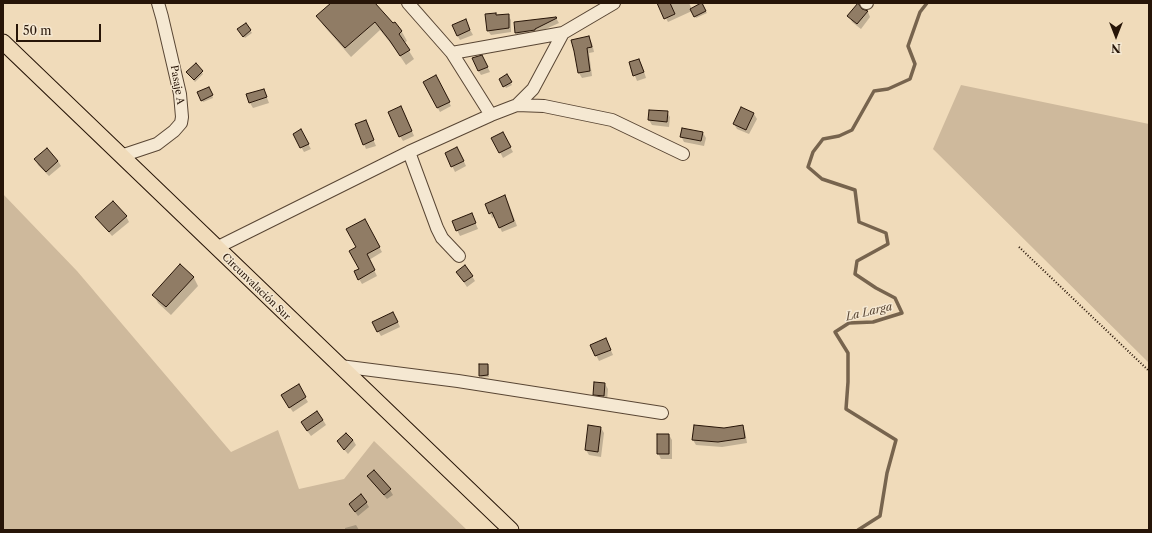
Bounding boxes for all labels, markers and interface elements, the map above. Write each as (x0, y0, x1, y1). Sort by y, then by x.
scale bar (18, 16, 103, 42)
north arrow (1096, 16, 1136, 56)
text: 50 m (23, 23, 52, 38)
text: N (1111, 41, 1121, 55)
street label: Pasaje A (168, 64, 186, 106)
street label: Circunvalación Sur (219, 251, 293, 323)
water label: La Larga (844, 300, 894, 324)

